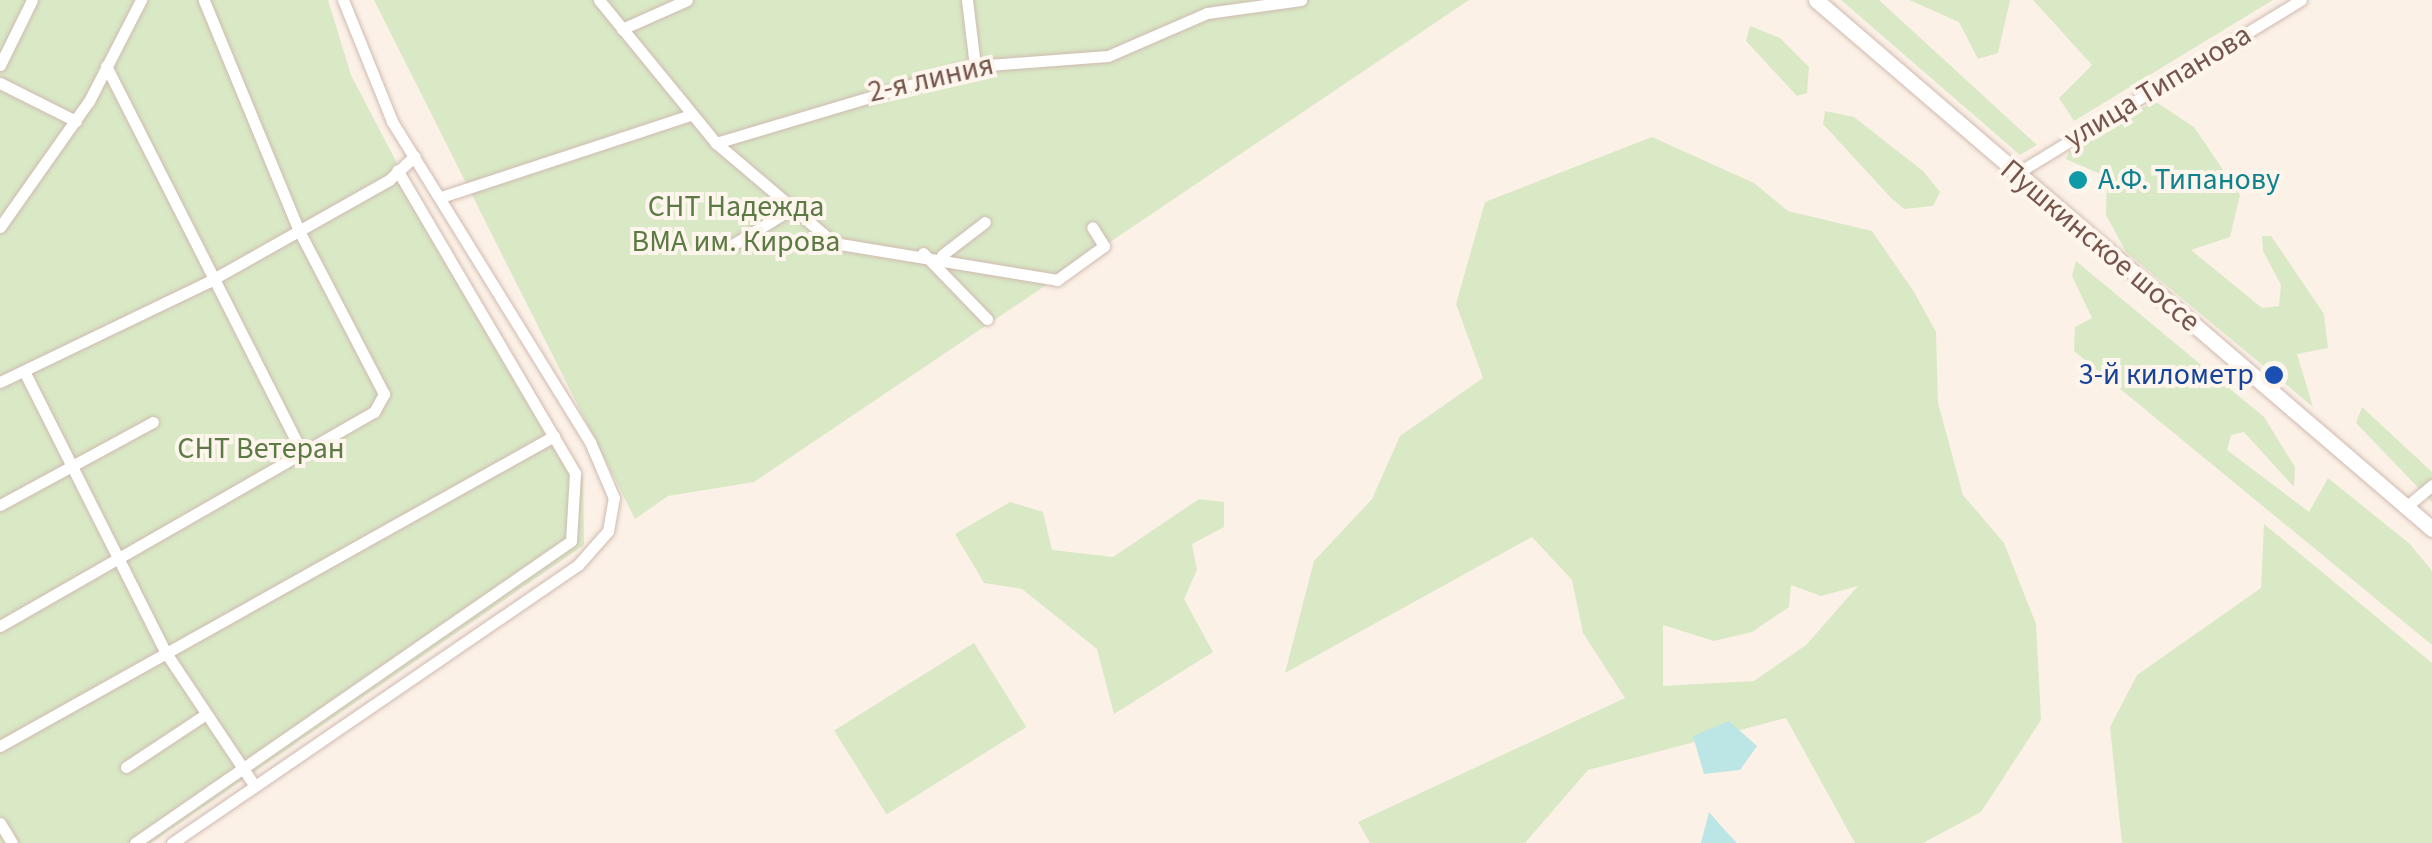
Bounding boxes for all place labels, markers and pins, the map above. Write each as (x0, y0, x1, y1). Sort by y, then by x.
place label: А.Ф. Типанову (2098, 162, 2280, 198)
marker: А.Ф. Типанову (2067, 169, 2089, 191)
place label: 3-й километр (2079, 357, 2254, 393)
marker: 3-й километр (2263, 364, 2285, 386)

